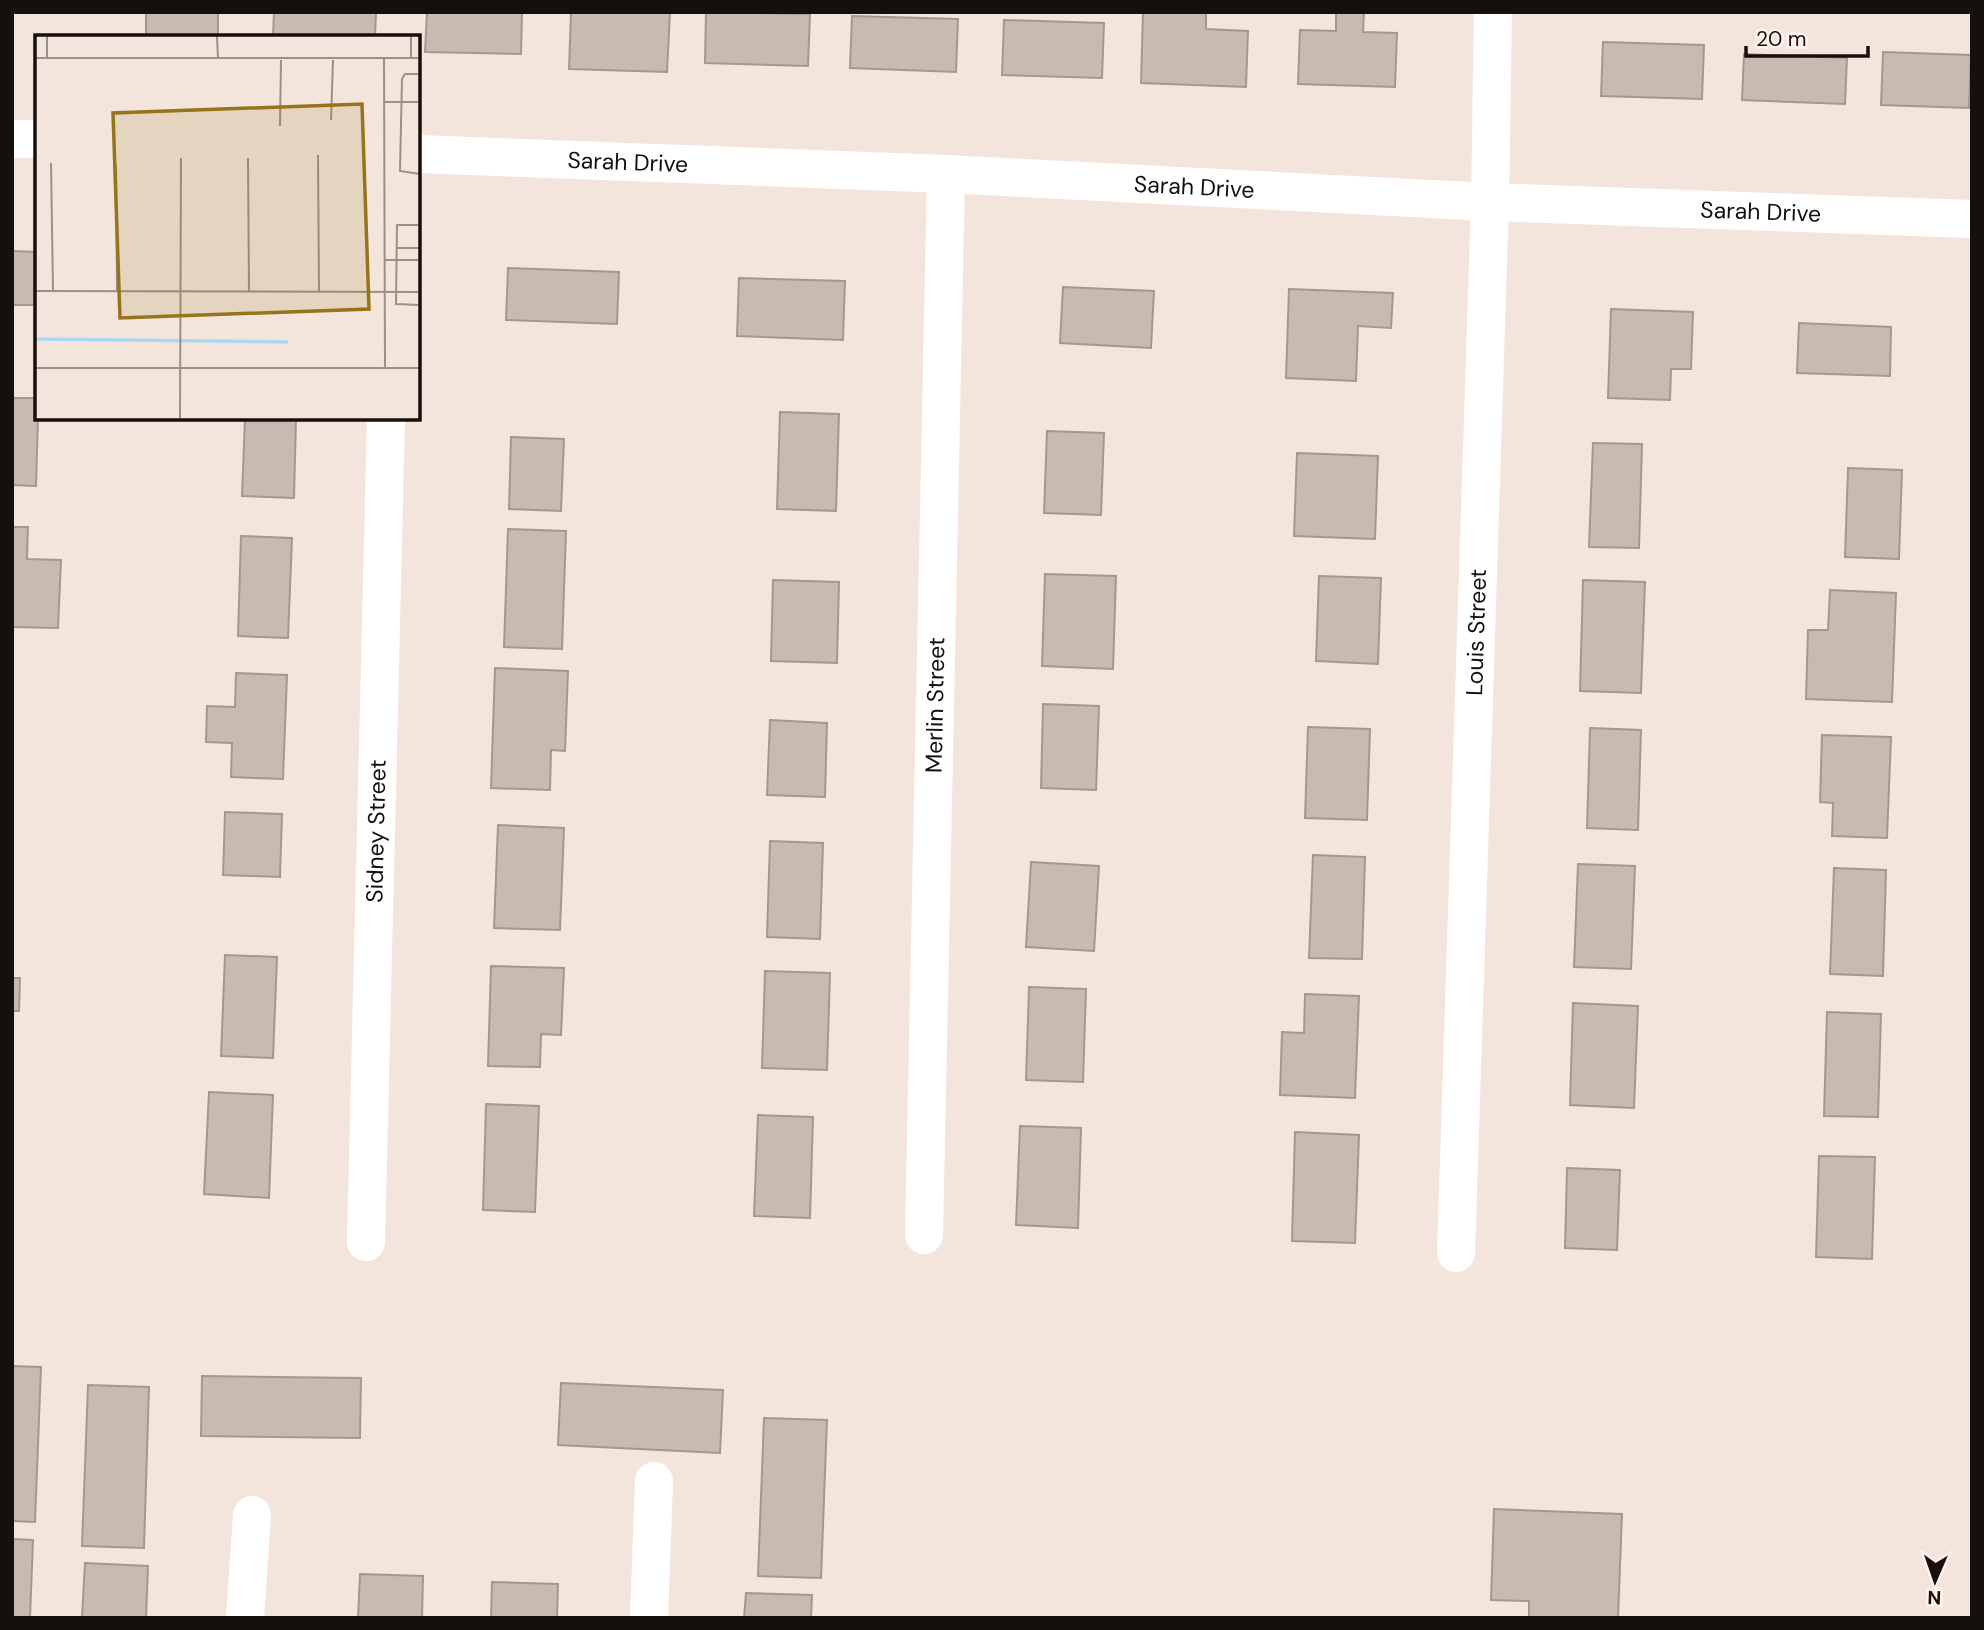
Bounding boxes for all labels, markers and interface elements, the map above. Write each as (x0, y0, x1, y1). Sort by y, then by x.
scale bar (1746, 14, 1868, 58)
text: 20 m (1756, 25, 1807, 53)
inset map (35, 35, 420, 420)
street label: Sarah Drive (567, 145, 689, 179)
street label: Sarah Drive (1133, 169, 1255, 205)
street label: Sarah Drive (1700, 194, 1822, 229)
street label: Louis Street (1459, 568, 1493, 696)
street label: Merlin Street (919, 637, 951, 774)
street label: Sidney Street (359, 759, 393, 903)
north arrow (1900, 1546, 1970, 1616)
text: N (1927, 1585, 1942, 1610)

